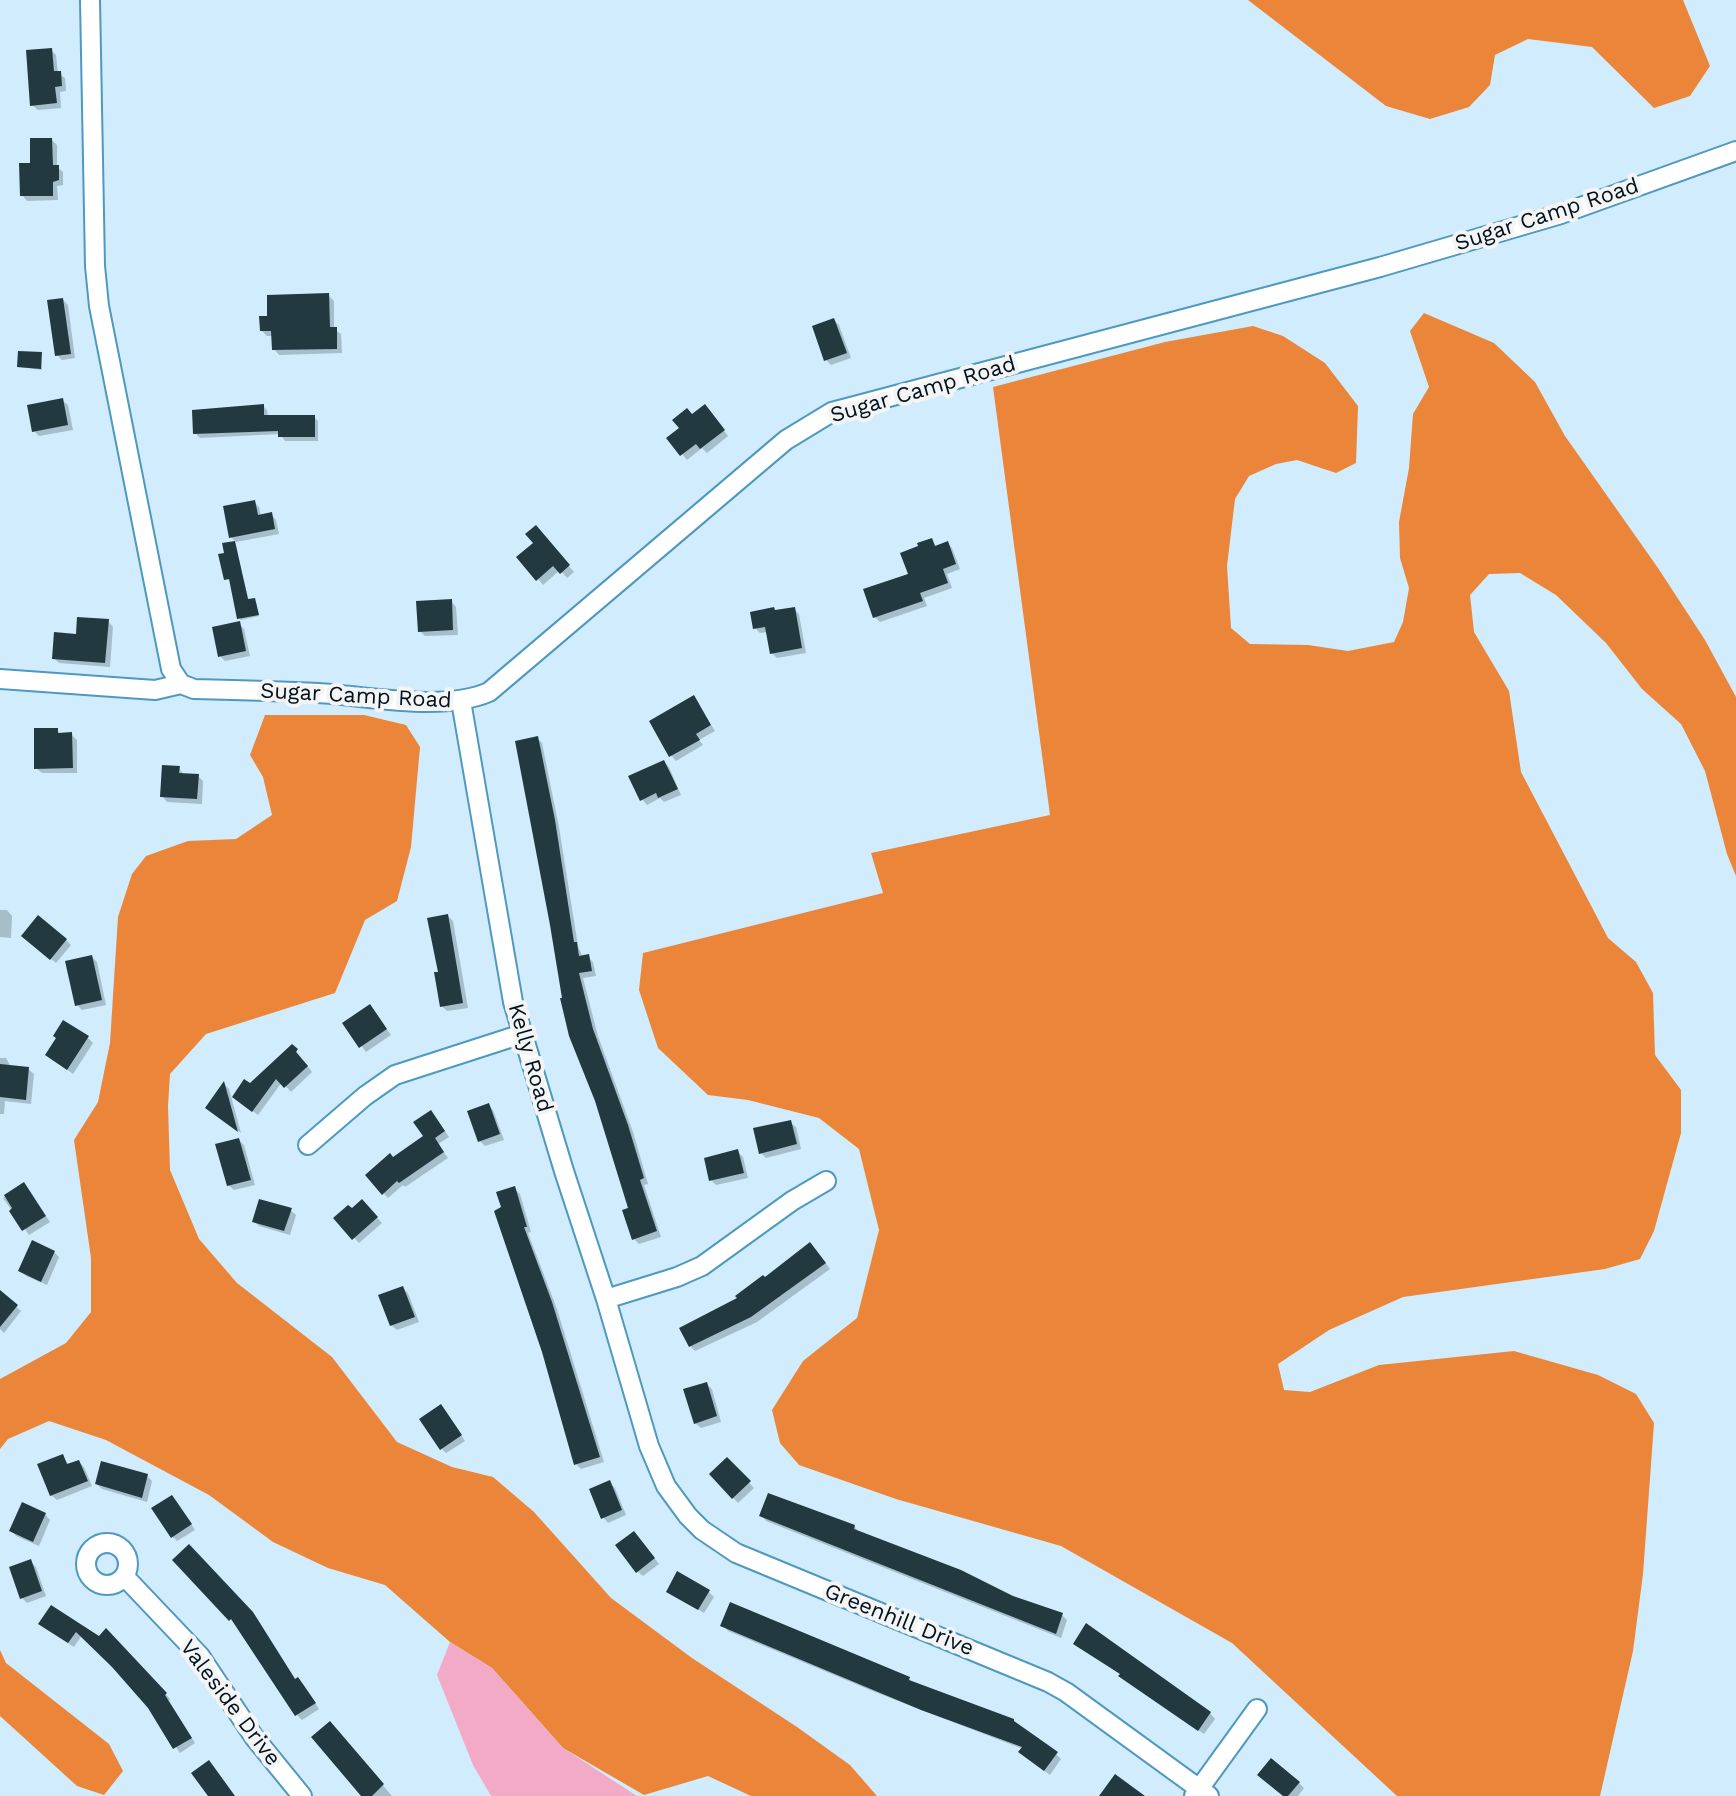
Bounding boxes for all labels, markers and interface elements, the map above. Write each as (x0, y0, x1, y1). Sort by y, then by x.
street label: Sugar Camp Road (1452, 173, 1642, 257)
street label: Sugar Camp Road (827, 351, 1019, 429)
street label: Sugar Camp Road (260, 678, 452, 714)
street label: Kelly Road (502, 1001, 558, 1115)
street label: Greenhill Drive (820, 1578, 978, 1662)
street label: Valeside Drive (174, 1635, 286, 1771)

